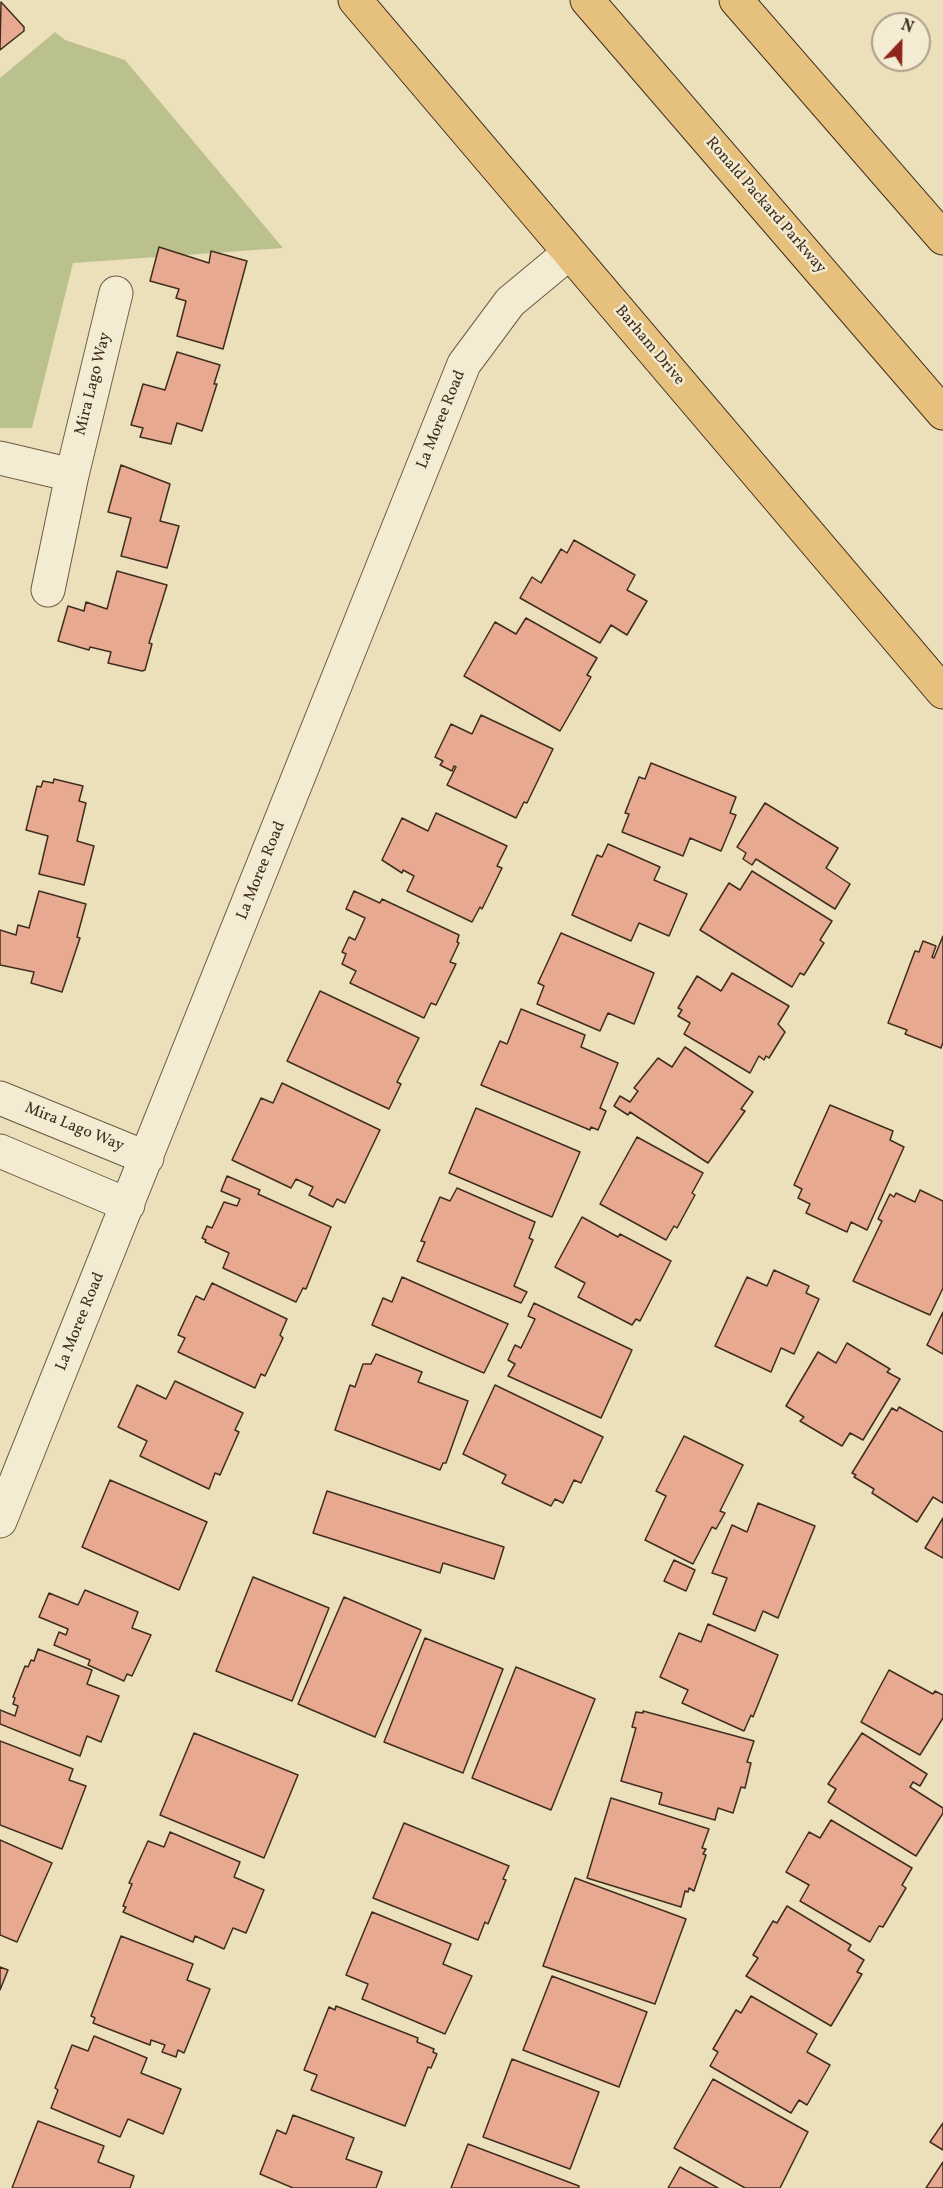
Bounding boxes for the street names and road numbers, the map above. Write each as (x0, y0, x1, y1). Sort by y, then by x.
street label: Ronald Packard Parkway (701, 134, 829, 278)
street label: Barham Drive (610, 302, 688, 390)
street label: Mira Lago Way (72, 331, 116, 437)
street label: La Moree Road (414, 368, 470, 472)
street label: La Moree Road (234, 819, 290, 923)
street label: Mira Lago Way (22, 1099, 126, 1157)
street label: La Moree Road (53, 1270, 109, 1374)

